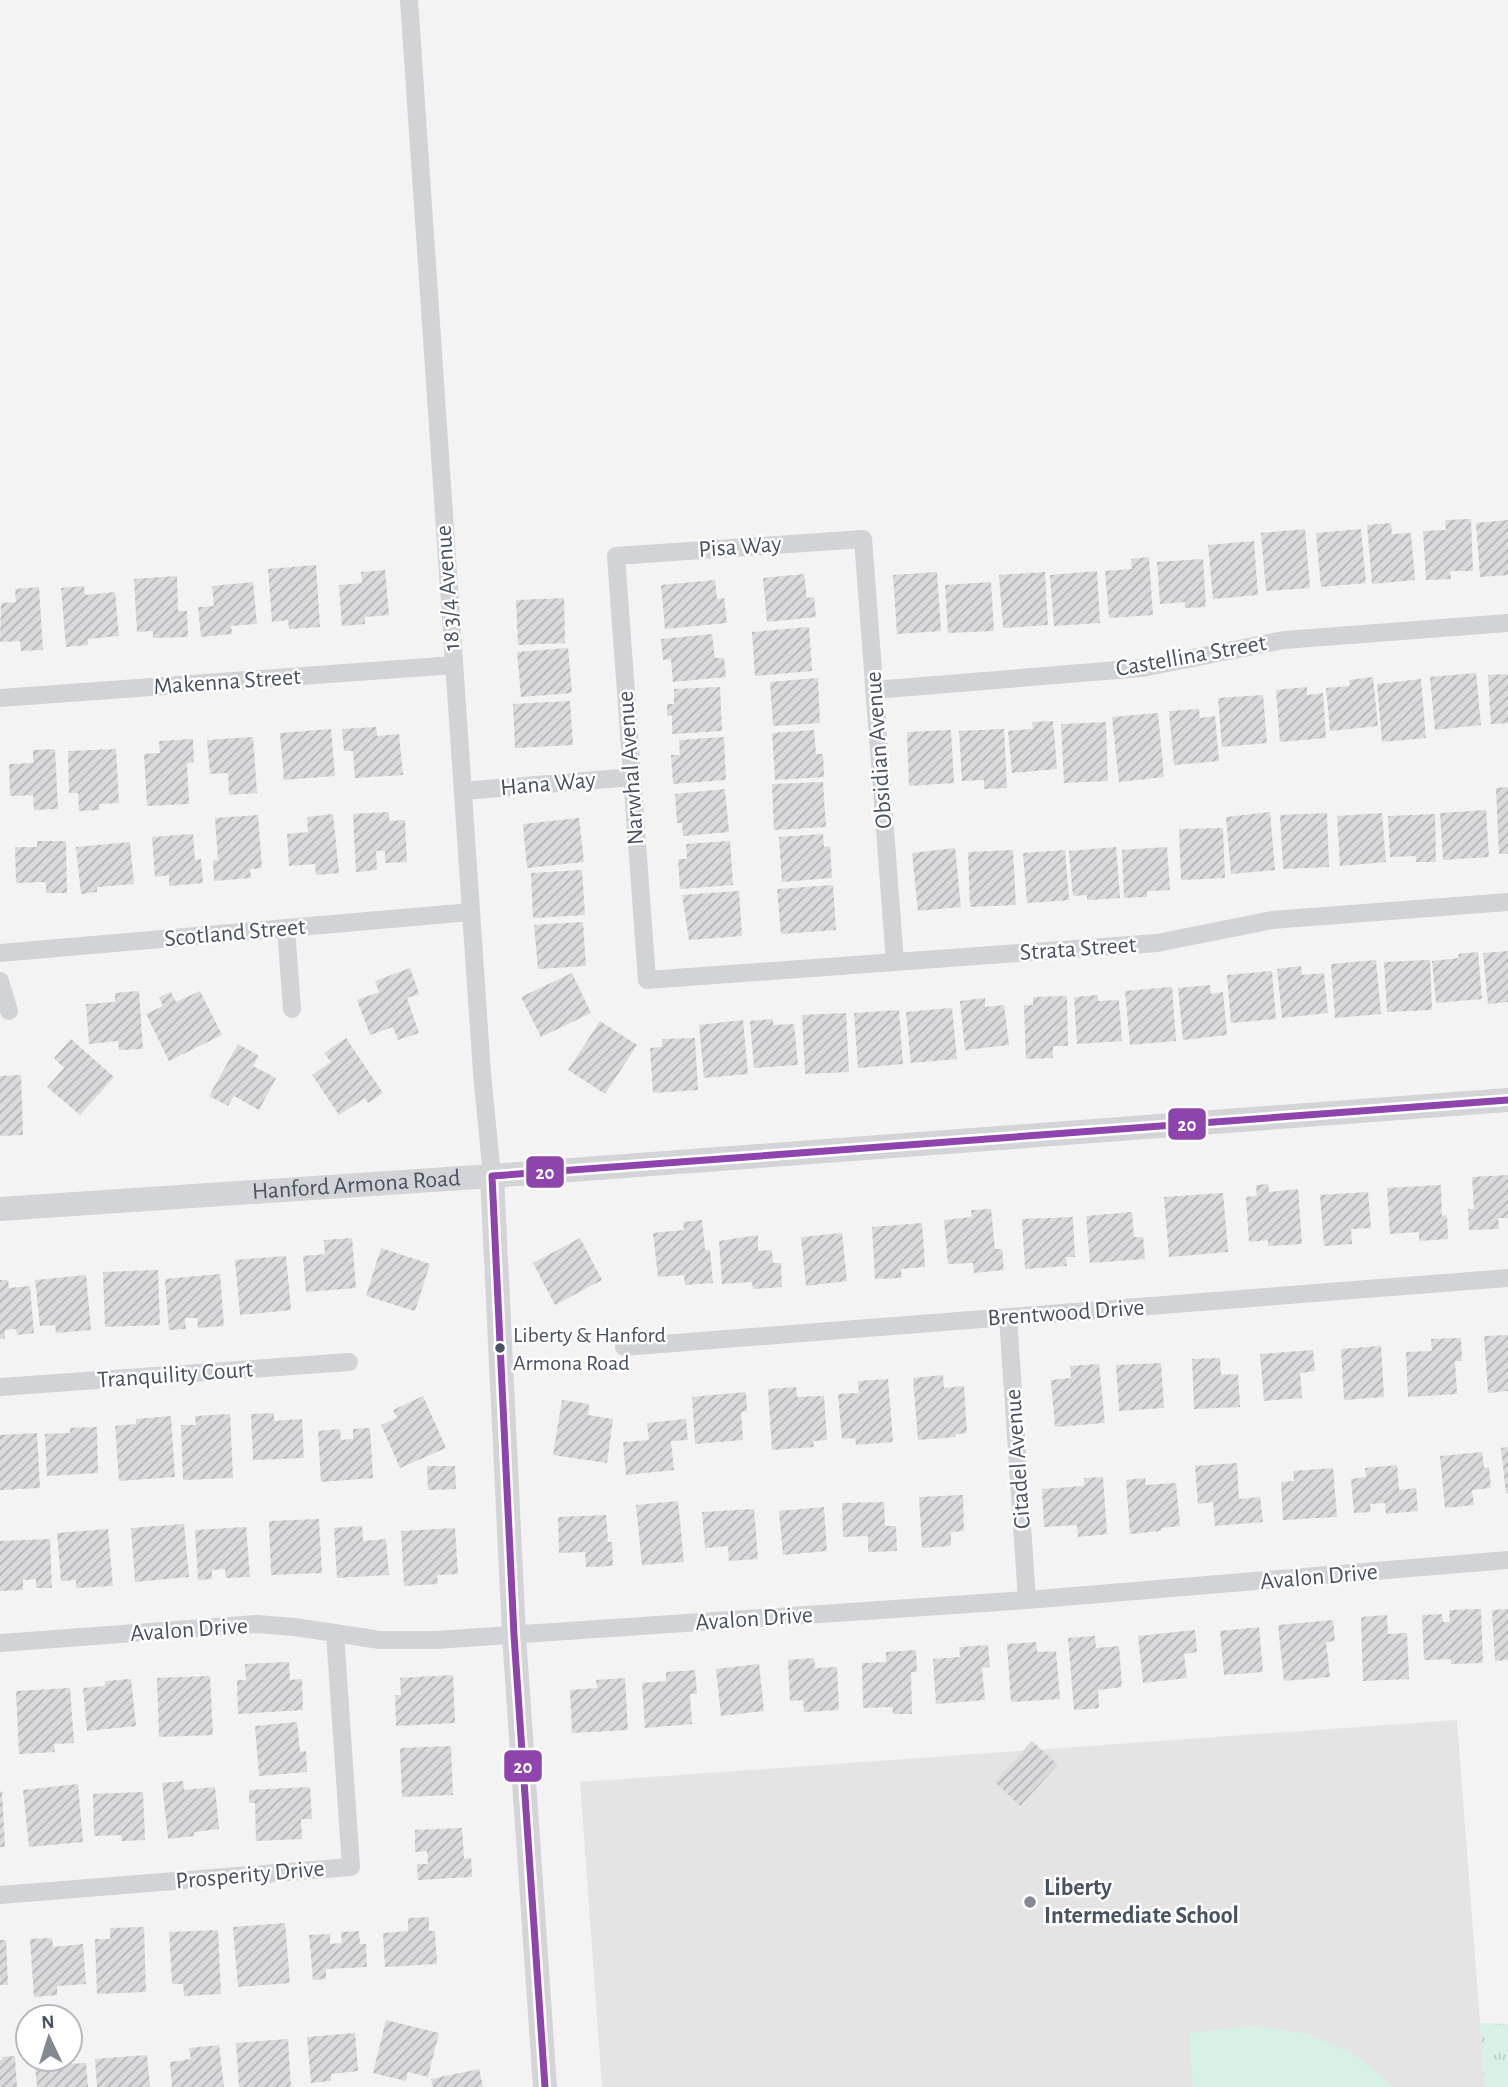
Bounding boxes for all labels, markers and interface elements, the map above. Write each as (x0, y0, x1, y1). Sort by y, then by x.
street label: 18 3/4 Avenue (432, 524, 464, 652)
street label: Pisa Way (698, 532, 782, 562)
street label: Castellina Street (1114, 631, 1268, 681)
street label: Makenna Street (153, 665, 302, 699)
street label: Obsidian Avenue (862, 671, 896, 829)
street label: Narwhal Avenue (614, 690, 648, 846)
street label: Hana Way (499, 768, 597, 800)
street label: Scotland Street (163, 915, 307, 951)
street label: Strata Street (1019, 933, 1137, 965)
line badge: 20 (1167, 1107, 1207, 1141)
text: 20 (1178, 1116, 1197, 1135)
line badge: 20 (525, 1155, 565, 1189)
text: 20 (536, 1164, 555, 1183)
street label: Hanford Armona Road (251, 1166, 461, 1204)
street label: Brentwood Drive (987, 1296, 1145, 1330)
place label: Liberty & Hanford Armona Road (513, 1324, 666, 1374)
marker: Liberty & Hanford Armona Road (493, 1341, 507, 1355)
street label: Tranquility Court (96, 1358, 254, 1392)
street label: Citadel Avenue (1001, 1388, 1035, 1530)
street label: Avalon Drive (1259, 1560, 1379, 1594)
street label: Avalon Drive (694, 1603, 814, 1635)
street label: Avalon Drive (129, 1614, 249, 1646)
line badge: 20 (503, 1749, 543, 1783)
text: 20 (514, 1758, 533, 1777)
street label: Prosperity Drive (175, 1857, 325, 1893)
place label: Liberty Intermediate School (1044, 1876, 1239, 1928)
marker: Liberty Intermediate School (1022, 1894, 1038, 1910)
north arrow (14, 2003, 84, 2073)
text: N (41, 2013, 55, 2032)

